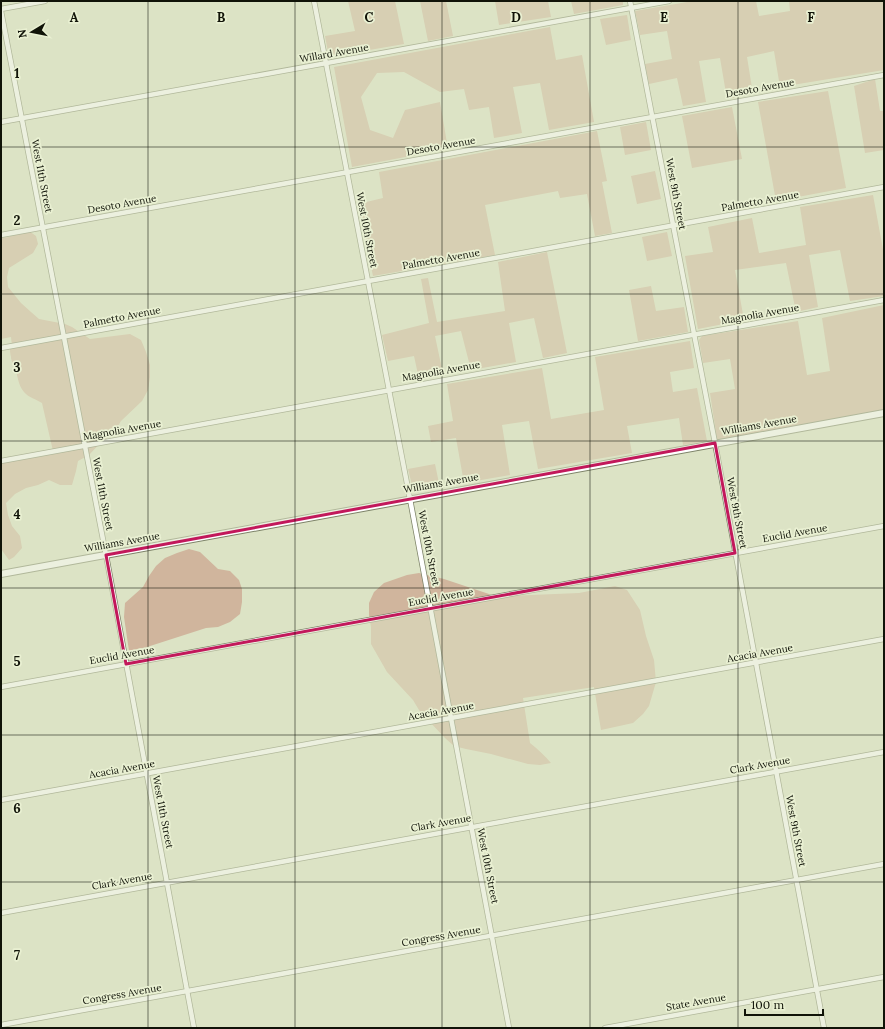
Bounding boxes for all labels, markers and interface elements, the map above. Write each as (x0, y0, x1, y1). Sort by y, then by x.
text: A (70, 9, 79, 26)
text: B (217, 9, 226, 26)
text: C (365, 9, 374, 26)
text: D (511, 9, 521, 26)
text: E (660, 9, 668, 26)
text: F (807, 9, 815, 26)
north arrow (12, 12, 52, 52)
text: N (14, 28, 30, 39)
street label: Willard Avenue (298, 40, 370, 65)
text: 1 (14, 65, 20, 82)
street label: Desoto Avenue (725, 75, 796, 100)
street label: Desoto Avenue (406, 133, 477, 158)
street label: West 11th Street (29, 138, 55, 214)
street label: West 9th Street (663, 157, 689, 231)
street label: Palmetto Avenue (720, 188, 800, 214)
street label: Desoto Avenue (87, 191, 158, 216)
street label: West 10th Street (353, 191, 381, 269)
text: 2 (14, 212, 21, 229)
street label: Palmetto Avenue (401, 246, 481, 272)
street label: Magnolia Avenue (720, 301, 801, 327)
street label: Palmetto Avenue (82, 303, 162, 331)
street label: Magnolia Avenue (401, 358, 482, 384)
text: 3 (13, 359, 21, 376)
street label: Williams Avenue (720, 412, 798, 438)
street label: Magnolia Avenue (82, 417, 163, 443)
street label: West 11th Street (90, 456, 116, 532)
street label: Williams Avenue (402, 470, 480, 496)
street label: West 9th Street (724, 476, 750, 550)
text: 4 (13, 506, 21, 523)
street label: West 10th Street (415, 509, 443, 587)
street label: Euclid Avenue (762, 521, 829, 545)
street label: Williams Avenue (83, 529, 161, 555)
street label: Euclid Avenue (408, 585, 475, 609)
street label: Acacia Avenue (725, 641, 794, 665)
street label: Euclid Avenue (89, 643, 156, 667)
text: 5 (13, 653, 21, 670)
street label: Acacia Avenue (406, 699, 475, 723)
street label: Clark Avenue (729, 753, 792, 777)
street label: Acacia Avenue (87, 757, 156, 781)
street label: West 11th Street (150, 774, 176, 850)
street label: West 9th Street (783, 794, 809, 868)
text: 6 (13, 800, 21, 817)
street label: Clark Avenue (410, 811, 473, 835)
street label: West 10th Street (474, 827, 502, 905)
street label: Clark Avenue (91, 869, 154, 893)
street label: Congress Avenue (401, 923, 482, 949)
text: 7 (14, 947, 20, 964)
street label: Congress Avenue (82, 981, 163, 1007)
street label: State Avenue (665, 990, 727, 1014)
scale bar (745, 991, 823, 1017)
text: 100 m (751, 997, 784, 1012)

